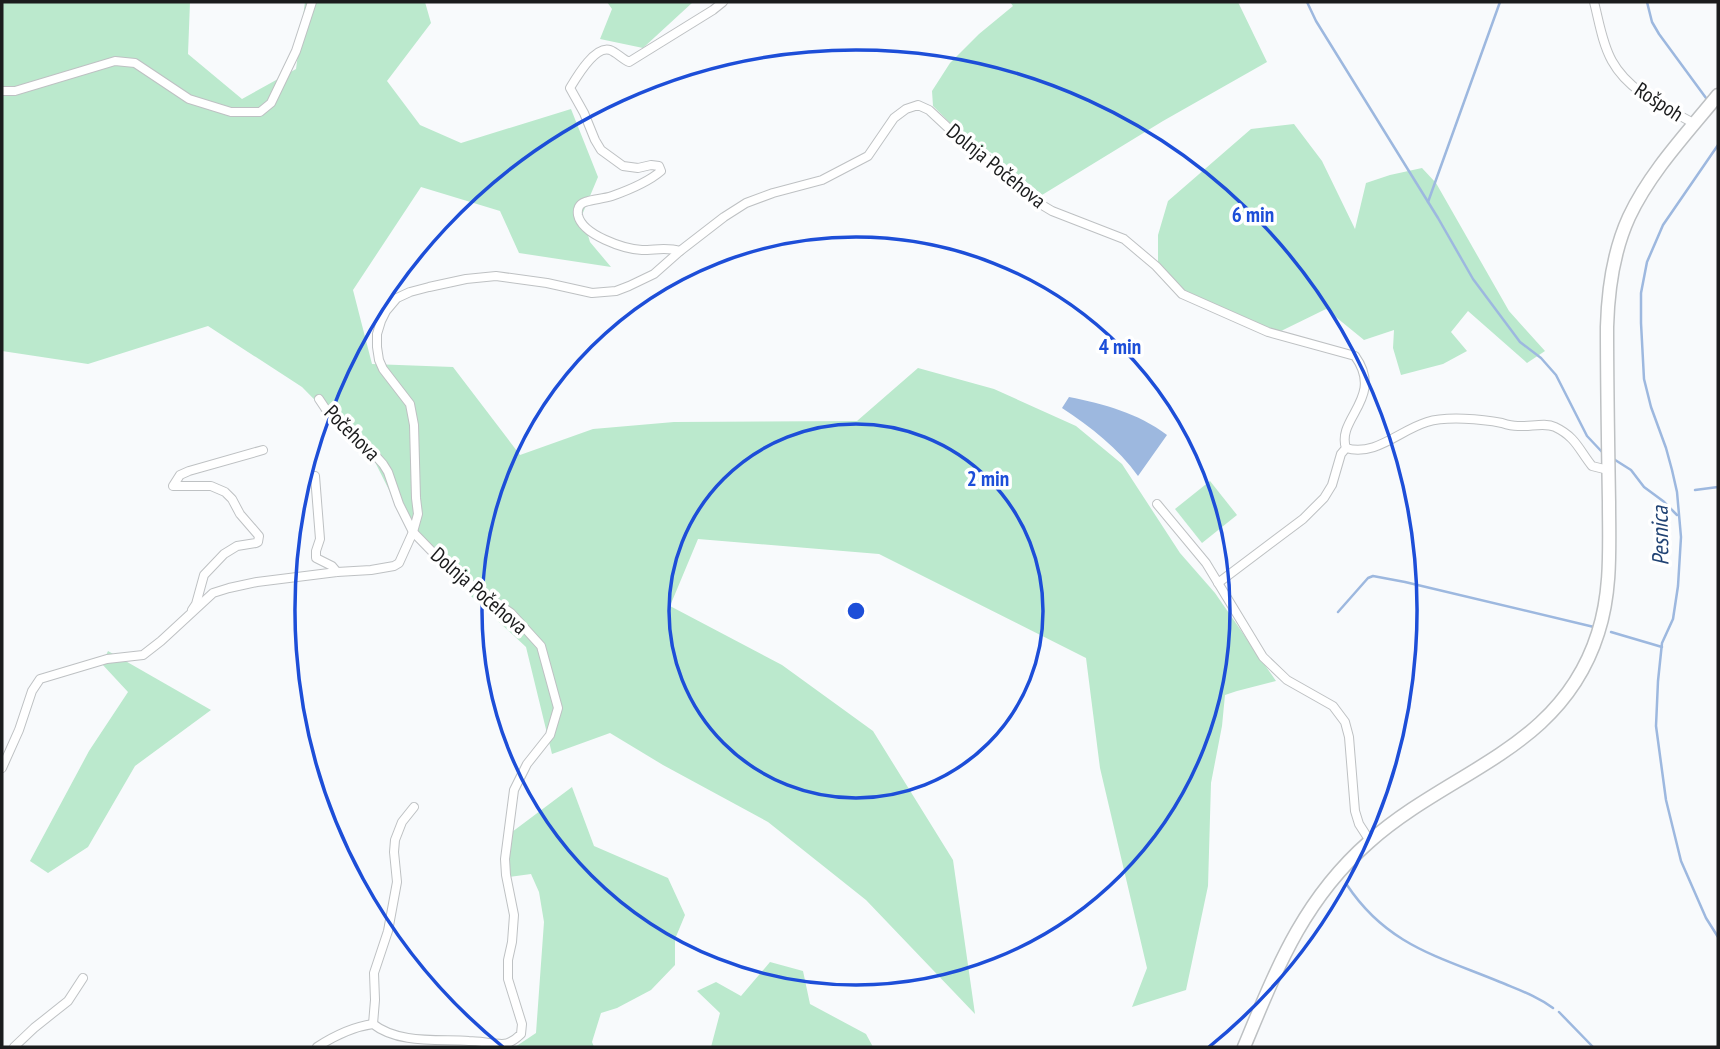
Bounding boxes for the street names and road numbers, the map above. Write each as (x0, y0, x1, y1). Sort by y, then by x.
street label: Rošpoh (1630, 76, 1689, 127)
street label: Dolnja Počehova (941, 117, 1051, 214)
street label: Počehova (319, 399, 386, 466)
street label: Dolnja Počehova (425, 541, 533, 640)

